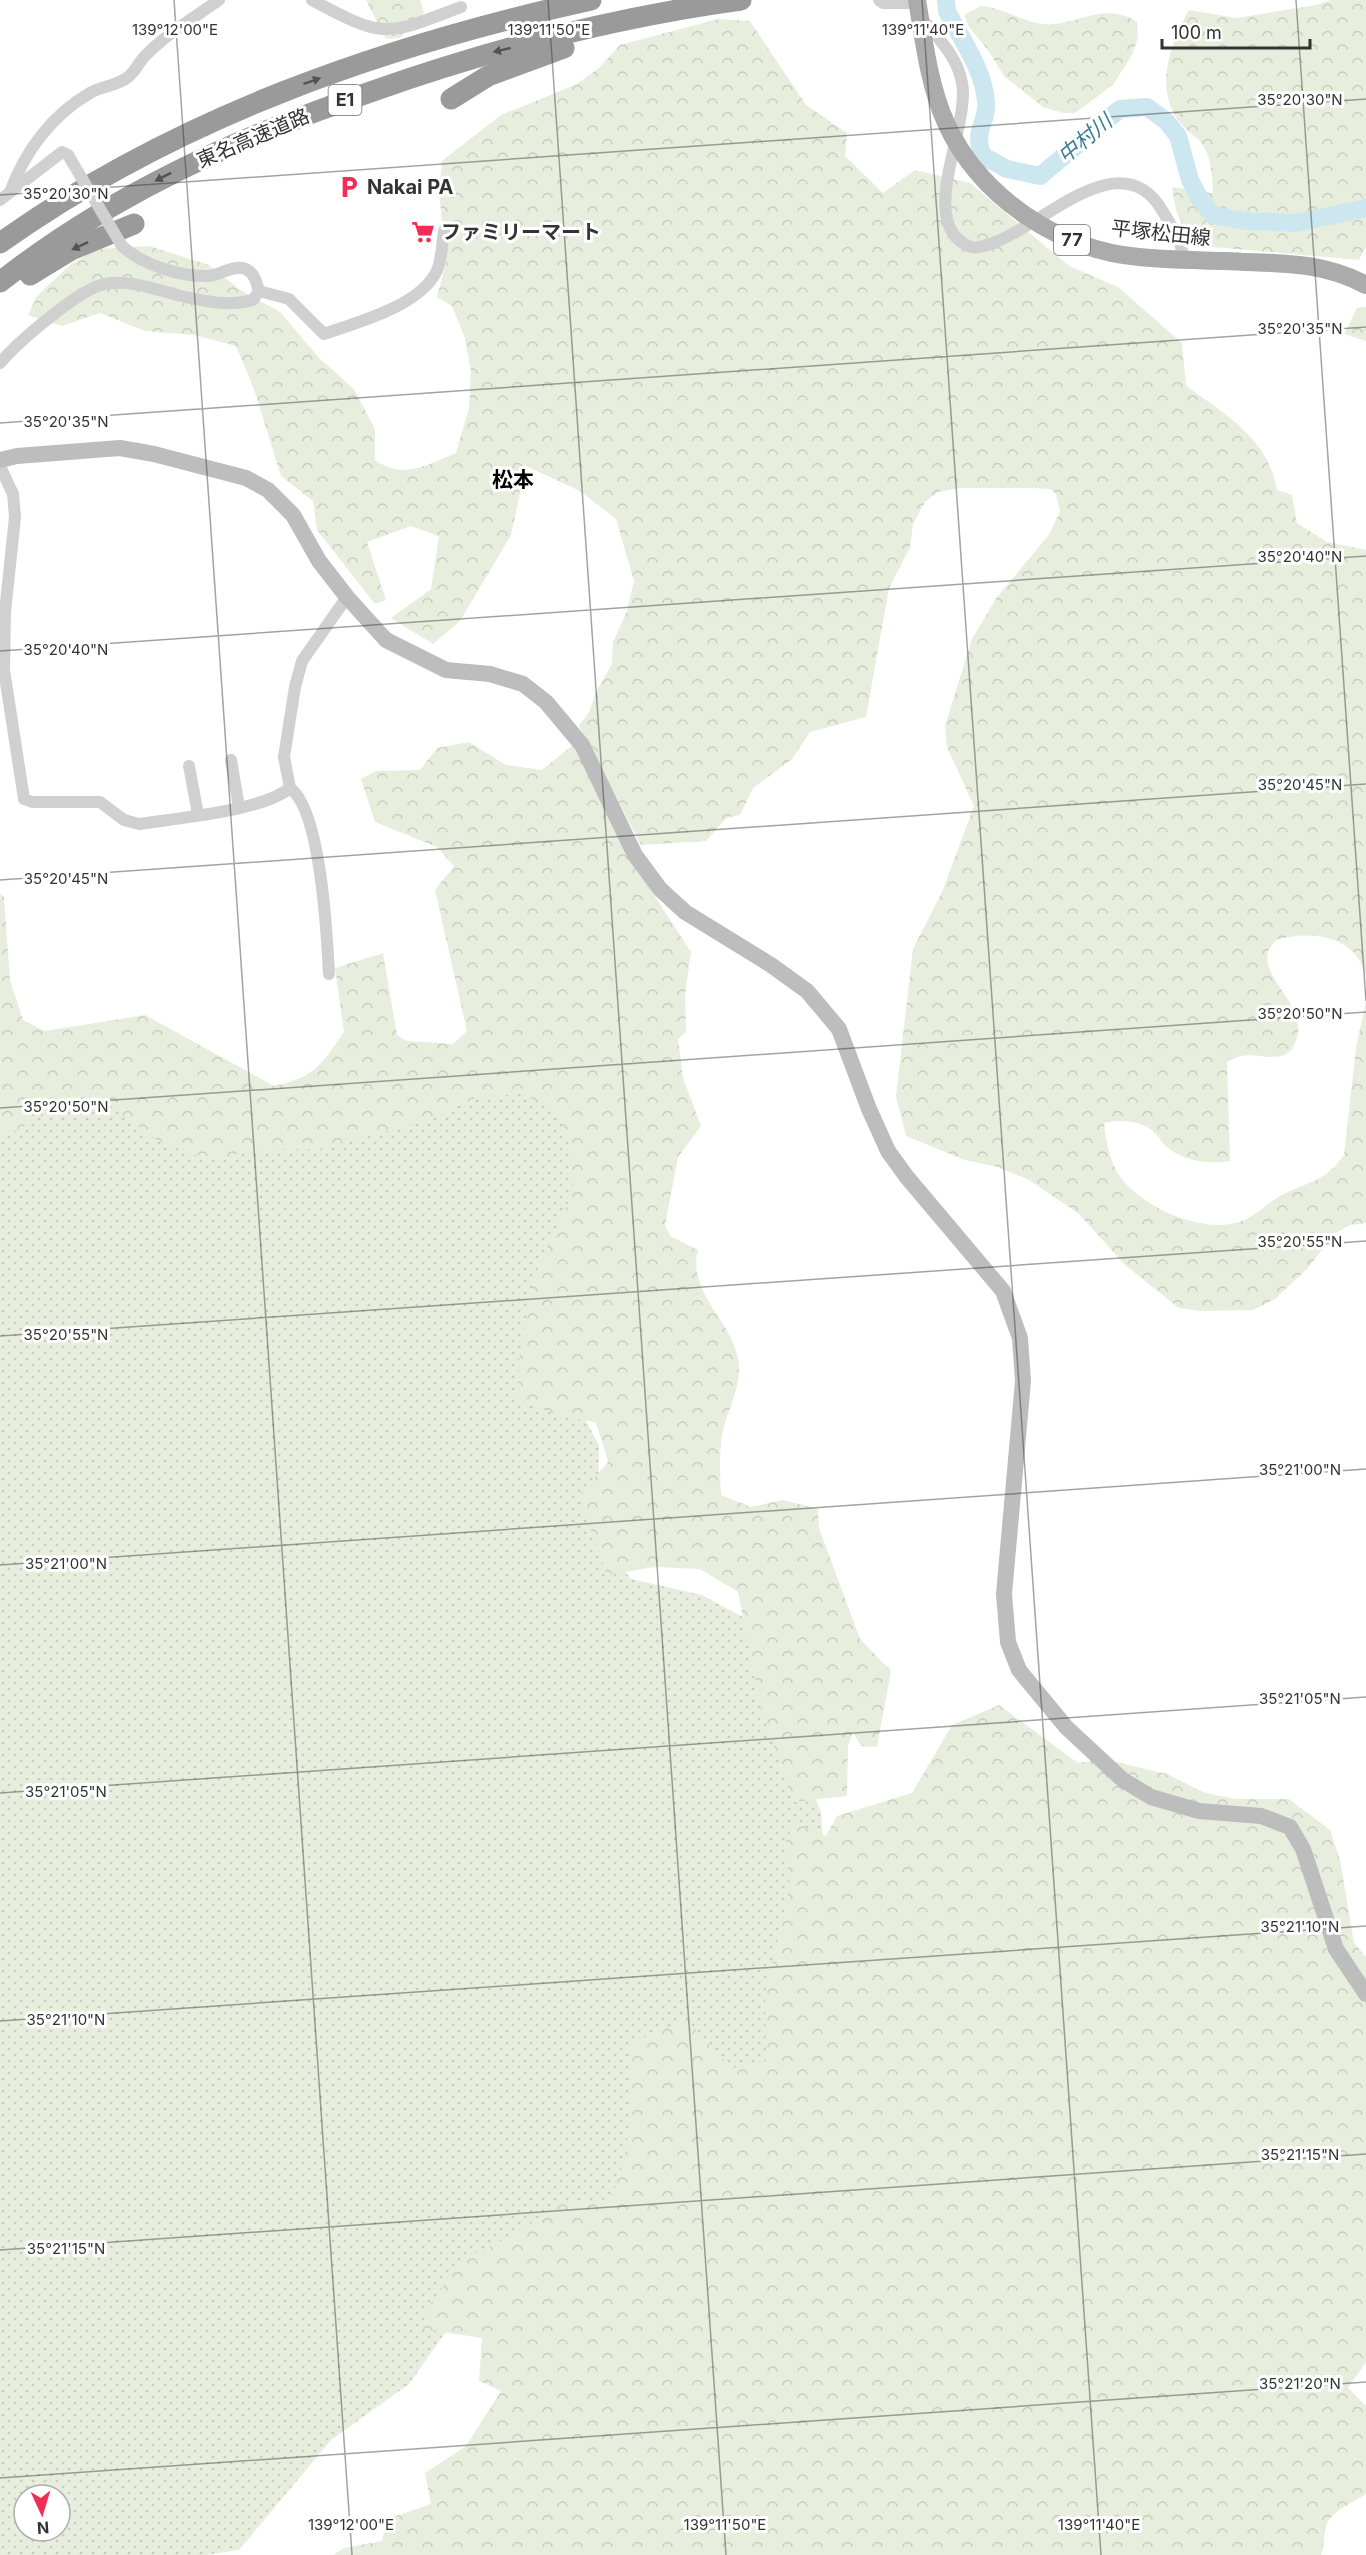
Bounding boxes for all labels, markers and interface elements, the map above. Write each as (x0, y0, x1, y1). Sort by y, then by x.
scale bar (1162, 12, 1310, 50)
text: 139°12'00"E (132, 20, 218, 39)
text: 139°11'50"E (508, 20, 590, 39)
text: 139°11'40"E (882, 20, 964, 39)
text: 100 m (1171, 22, 1222, 43)
one-way arrow (493, 45, 511, 55)
one-way arrow (303, 76, 321, 86)
road number: E1 (328, 85, 362, 115)
text: 35°20'30"N (1257, 90, 1343, 109)
street label: 東名高速道路 (193, 104, 313, 172)
water label: 中村川 (1053, 108, 1118, 168)
one-way arrow (154, 173, 171, 182)
parking icon: Nakai PA (336, 174, 362, 200)
place label: Nakai PA (367, 175, 454, 199)
text: 35°20'30"N (23, 184, 109, 203)
street label: 平塚松田線 (1110, 216, 1212, 250)
supermarket icon: ファミリーマート (410, 219, 436, 245)
place label: ファミリーマート (441, 220, 601, 244)
road number: 77 (1054, 225, 1090, 255)
one-way arrow (71, 242, 88, 251)
text: 35°20'35"N (1258, 319, 1343, 338)
text: 35°20'35"N (24, 412, 109, 431)
district label: 松本 (492, 467, 534, 492)
text: 35°20'40"N (1258, 547, 1342, 566)
text: 35°20'40"N (24, 640, 108, 659)
text: 35°20'45"N (1258, 775, 1342, 794)
text: 35°20'45"N (24, 869, 108, 888)
text: 35°20'50"N (1257, 1004, 1343, 1023)
text: 35°20'50"N (23, 1097, 109, 1116)
text: 35°20'55"N (1258, 1232, 1342, 1251)
text: 35°20'55"N (24, 1325, 108, 1344)
text: 35°21'00"N (1259, 1460, 1341, 1479)
text: 35°21'00"N (25, 1554, 107, 1573)
text: 35°21'05"N (1259, 1689, 1341, 1708)
text: 35°21'05"N (25, 1782, 107, 1801)
text: 35°21'10"N (1261, 1917, 1339, 1936)
text: 35°21'10"N (27, 2010, 105, 2029)
text: 35°21'15"N (1261, 2145, 1339, 2164)
text: 35°21'15"N (27, 2239, 105, 2258)
text: 35°21'20"N (1259, 2374, 1341, 2393)
north arrow (12, 2483, 72, 2543)
text: 139°12'00"E (308, 2515, 394, 2534)
text: 139°11'50"E (684, 2515, 766, 2534)
text: 139°11'40"E (1058, 2515, 1140, 2534)
text: N (36, 2518, 50, 2538)

